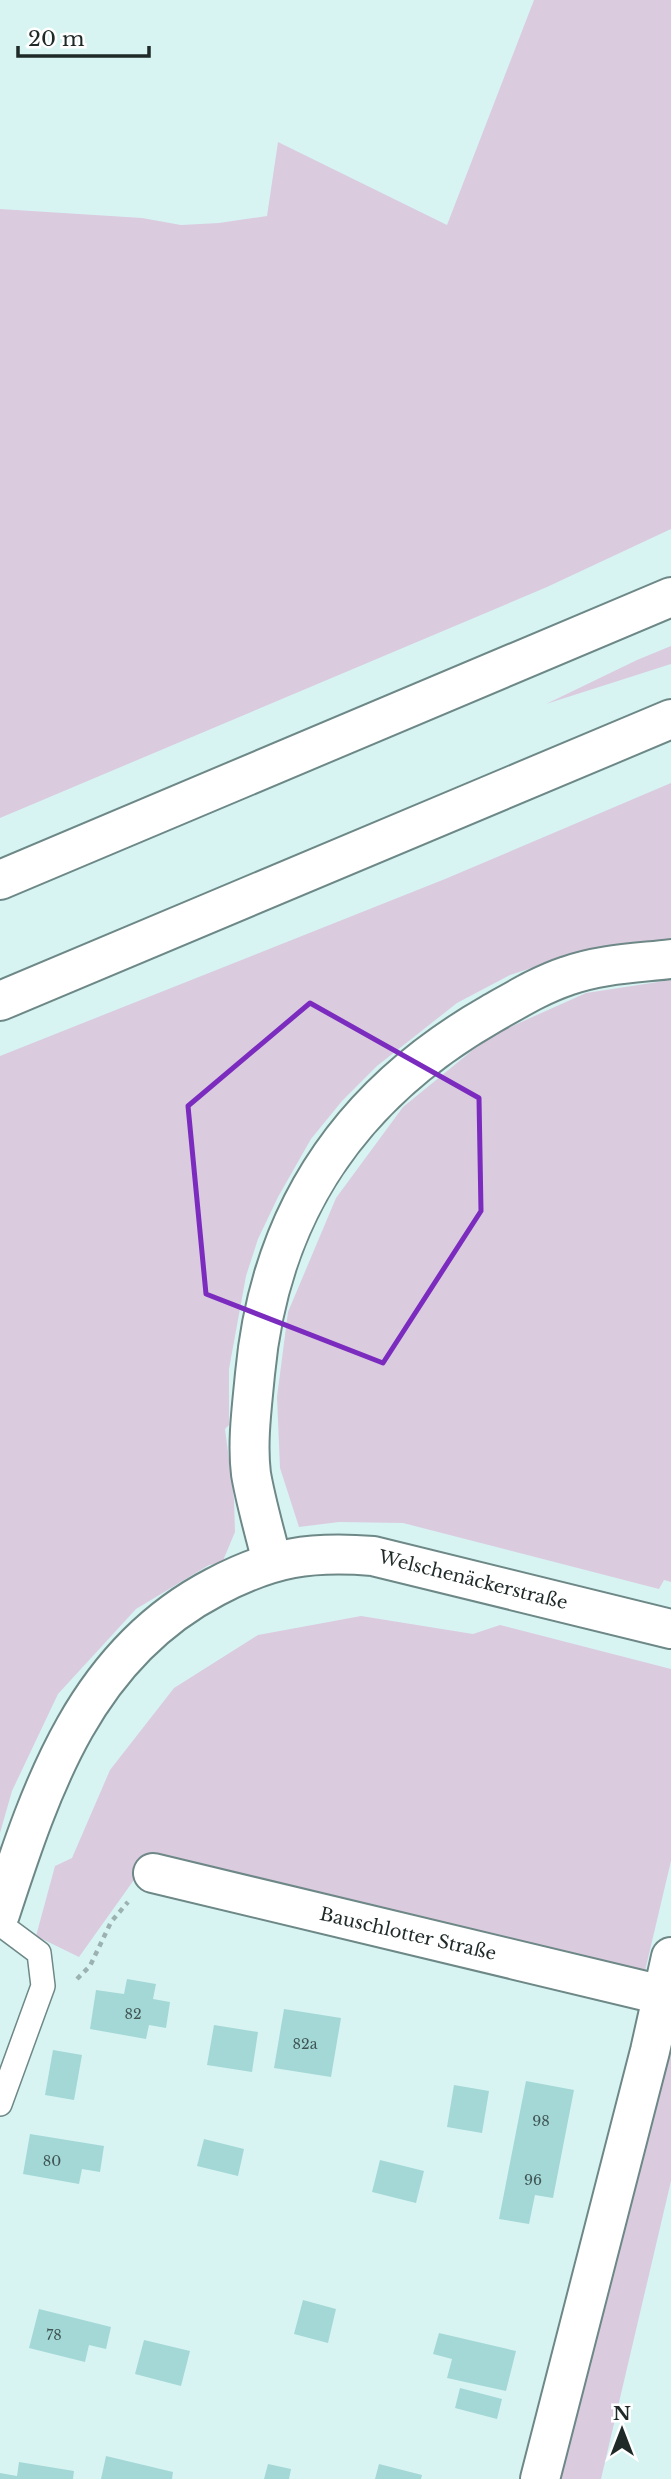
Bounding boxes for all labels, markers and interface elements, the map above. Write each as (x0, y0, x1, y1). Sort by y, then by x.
scale bar (18, 14, 149, 58)
text: 20 m (28, 26, 85, 52)
street label: Welschenäckerstraße (375, 1546, 570, 1614)
street label: Bauschlotter Straße (318, 1903, 498, 1965)
house number: 82 (124, 2005, 142, 2023)
house number: 82a (293, 2035, 318, 2053)
house number: 98 (532, 2112, 550, 2130)
house number: 80 (43, 2152, 61, 2170)
house number: 96 (524, 2171, 542, 2189)
house number: 78 (46, 2326, 62, 2344)
north arrow (587, 2395, 657, 2465)
text: N (613, 2402, 631, 2425)

